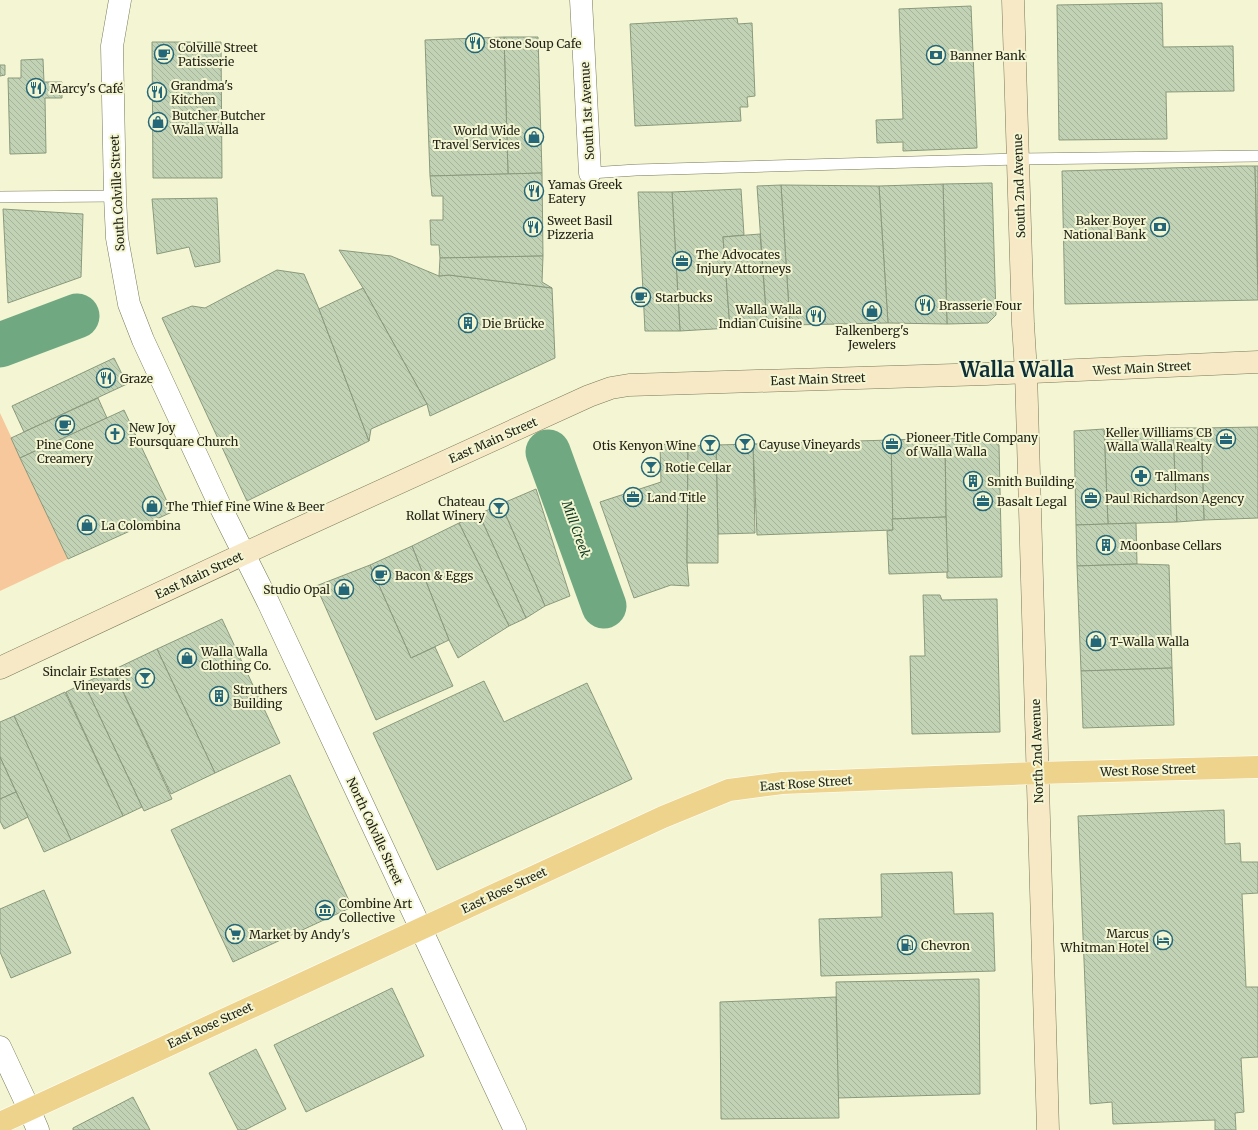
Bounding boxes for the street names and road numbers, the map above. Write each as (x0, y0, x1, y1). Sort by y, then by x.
street label: South 1st Avenue (577, 62, 597, 160)
street label: South Colville Street (106, 134, 128, 252)
street label: South 2nd Avenue (1010, 134, 1028, 238)
street label: West Main Street (1091, 358, 1192, 378)
street label: East Main Street (770, 370, 866, 388)
street label: East Main Street (446, 414, 540, 466)
street label: East Main Street (153, 548, 246, 602)
street label: North 2nd Avenue (1028, 699, 1046, 803)
street label: West Rose Street (1099, 761, 1196, 779)
street label: East Rose Street (759, 772, 853, 794)
street label: North Colville Street (344, 775, 407, 887)
street label: East Rose Street (459, 864, 549, 916)
street label: East Rose Street (165, 999, 255, 1051)

